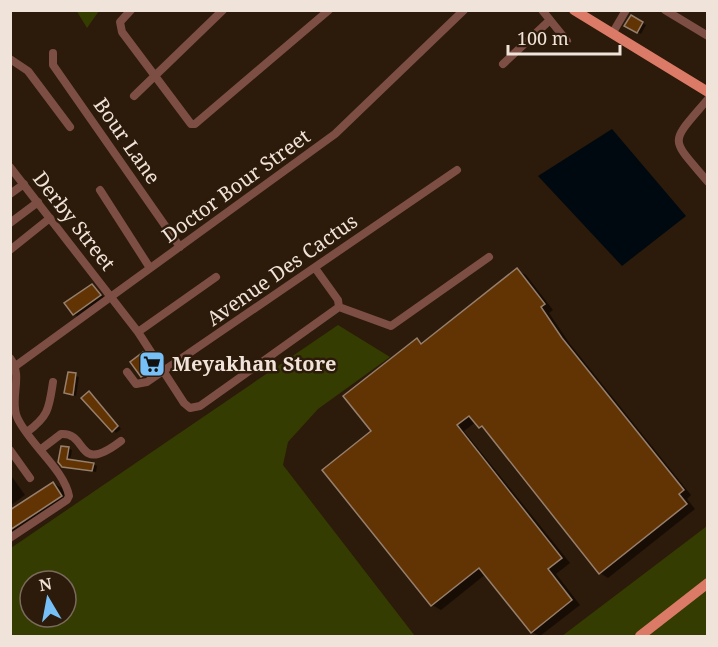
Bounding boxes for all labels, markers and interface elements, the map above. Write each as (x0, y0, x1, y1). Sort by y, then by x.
scale bar (508, 18, 620, 56)
text: 100 m (517, 26, 569, 50)
street label: Bour Lane (88, 92, 167, 189)
street label: Doctor Bour Street (156, 123, 315, 248)
street label: Derby Street (27, 166, 122, 276)
street label: Avenue Des Cactus (201, 207, 362, 332)
supermarket icon: Meyakhan Store (137, 349, 167, 379)
place label: Meyakhan Store (172, 350, 337, 377)
north arrow (18, 569, 78, 629)
text: N (37, 572, 54, 596)

